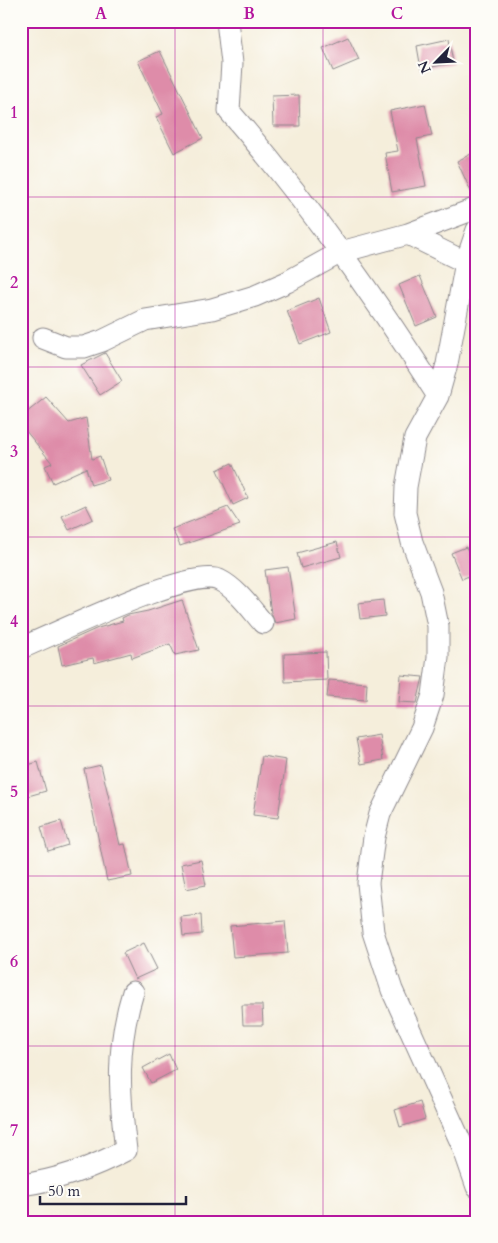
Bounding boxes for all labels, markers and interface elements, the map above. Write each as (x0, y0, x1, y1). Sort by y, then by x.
text: A (95, 3, 107, 25)
text: B (243, 3, 255, 25)
text: C (391, 3, 403, 25)
north arrow (410, 38, 460, 88)
text: N (413, 58, 436, 77)
text: 1 (10, 102, 18, 124)
text: 2 (10, 272, 18, 294)
text: 3 (10, 441, 18, 463)
text: 4 (10, 611, 18, 633)
text: 5 (10, 781, 18, 803)
text: 6 (10, 951, 18, 973)
text: 7 (10, 1120, 18, 1142)
scale bar (40, 1173, 186, 1205)
text: 50 m (48, 1181, 80, 1201)

